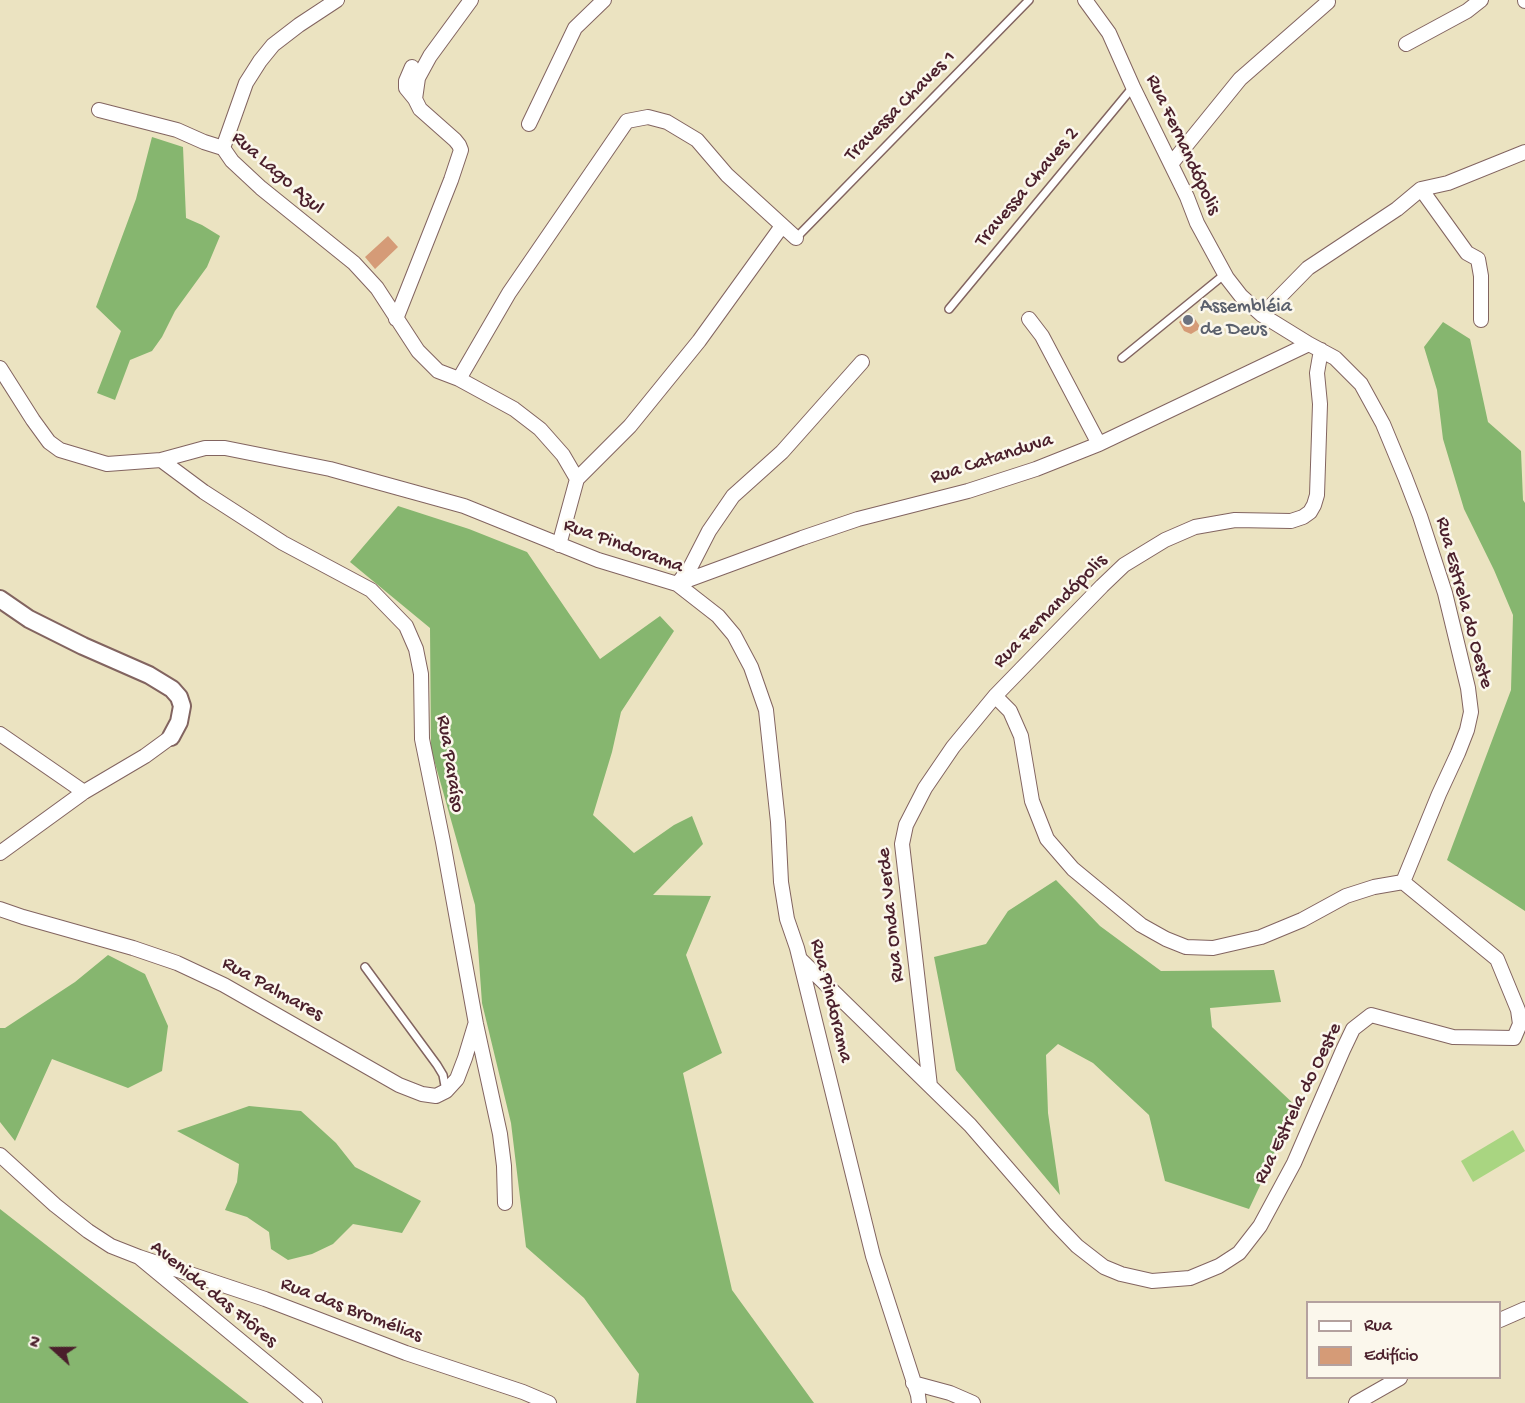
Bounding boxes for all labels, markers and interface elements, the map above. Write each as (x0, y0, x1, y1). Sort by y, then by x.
street label: Travessa Chaves 1 (840, 46, 962, 168)
street label: Rua Fernandópolis (1139, 71, 1225, 219)
street label: Travessa Chaves 2 (971, 123, 1085, 253)
street label: Rua Lago Azul (226, 127, 328, 221)
place label: Assembléia de Deus (1200, 296, 1292, 343)
marker: Assembléia de Deus (1181, 313, 1195, 327)
street label: Rua Catanduva (928, 429, 1056, 491)
street label: Rua Pindorama (560, 514, 686, 580)
street label: Rua Estrela do Oeste (1429, 515, 1497, 691)
street label: Rua Fernandópolis (989, 550, 1113, 674)
street label: Rua Paraíso (429, 714, 469, 814)
street label: Rua Onda Verde (873, 846, 911, 984)
street label: Rua Pindorama (803, 937, 857, 1065)
street label: Rua Palmares (217, 952, 327, 1028)
street label: Rua Estrela do Oeste (1250, 1019, 1348, 1189)
street label: Avenida das Flôres (144, 1236, 282, 1354)
street label: Rua das Bromélias (277, 1273, 425, 1349)
legend (1306, 1301, 1501, 1379)
text: Rua (1364, 1316, 1392, 1337)
north arrow (24, 1319, 84, 1379)
text: N (26, 1334, 47, 1351)
text: Edifício (1364, 1346, 1418, 1367)

